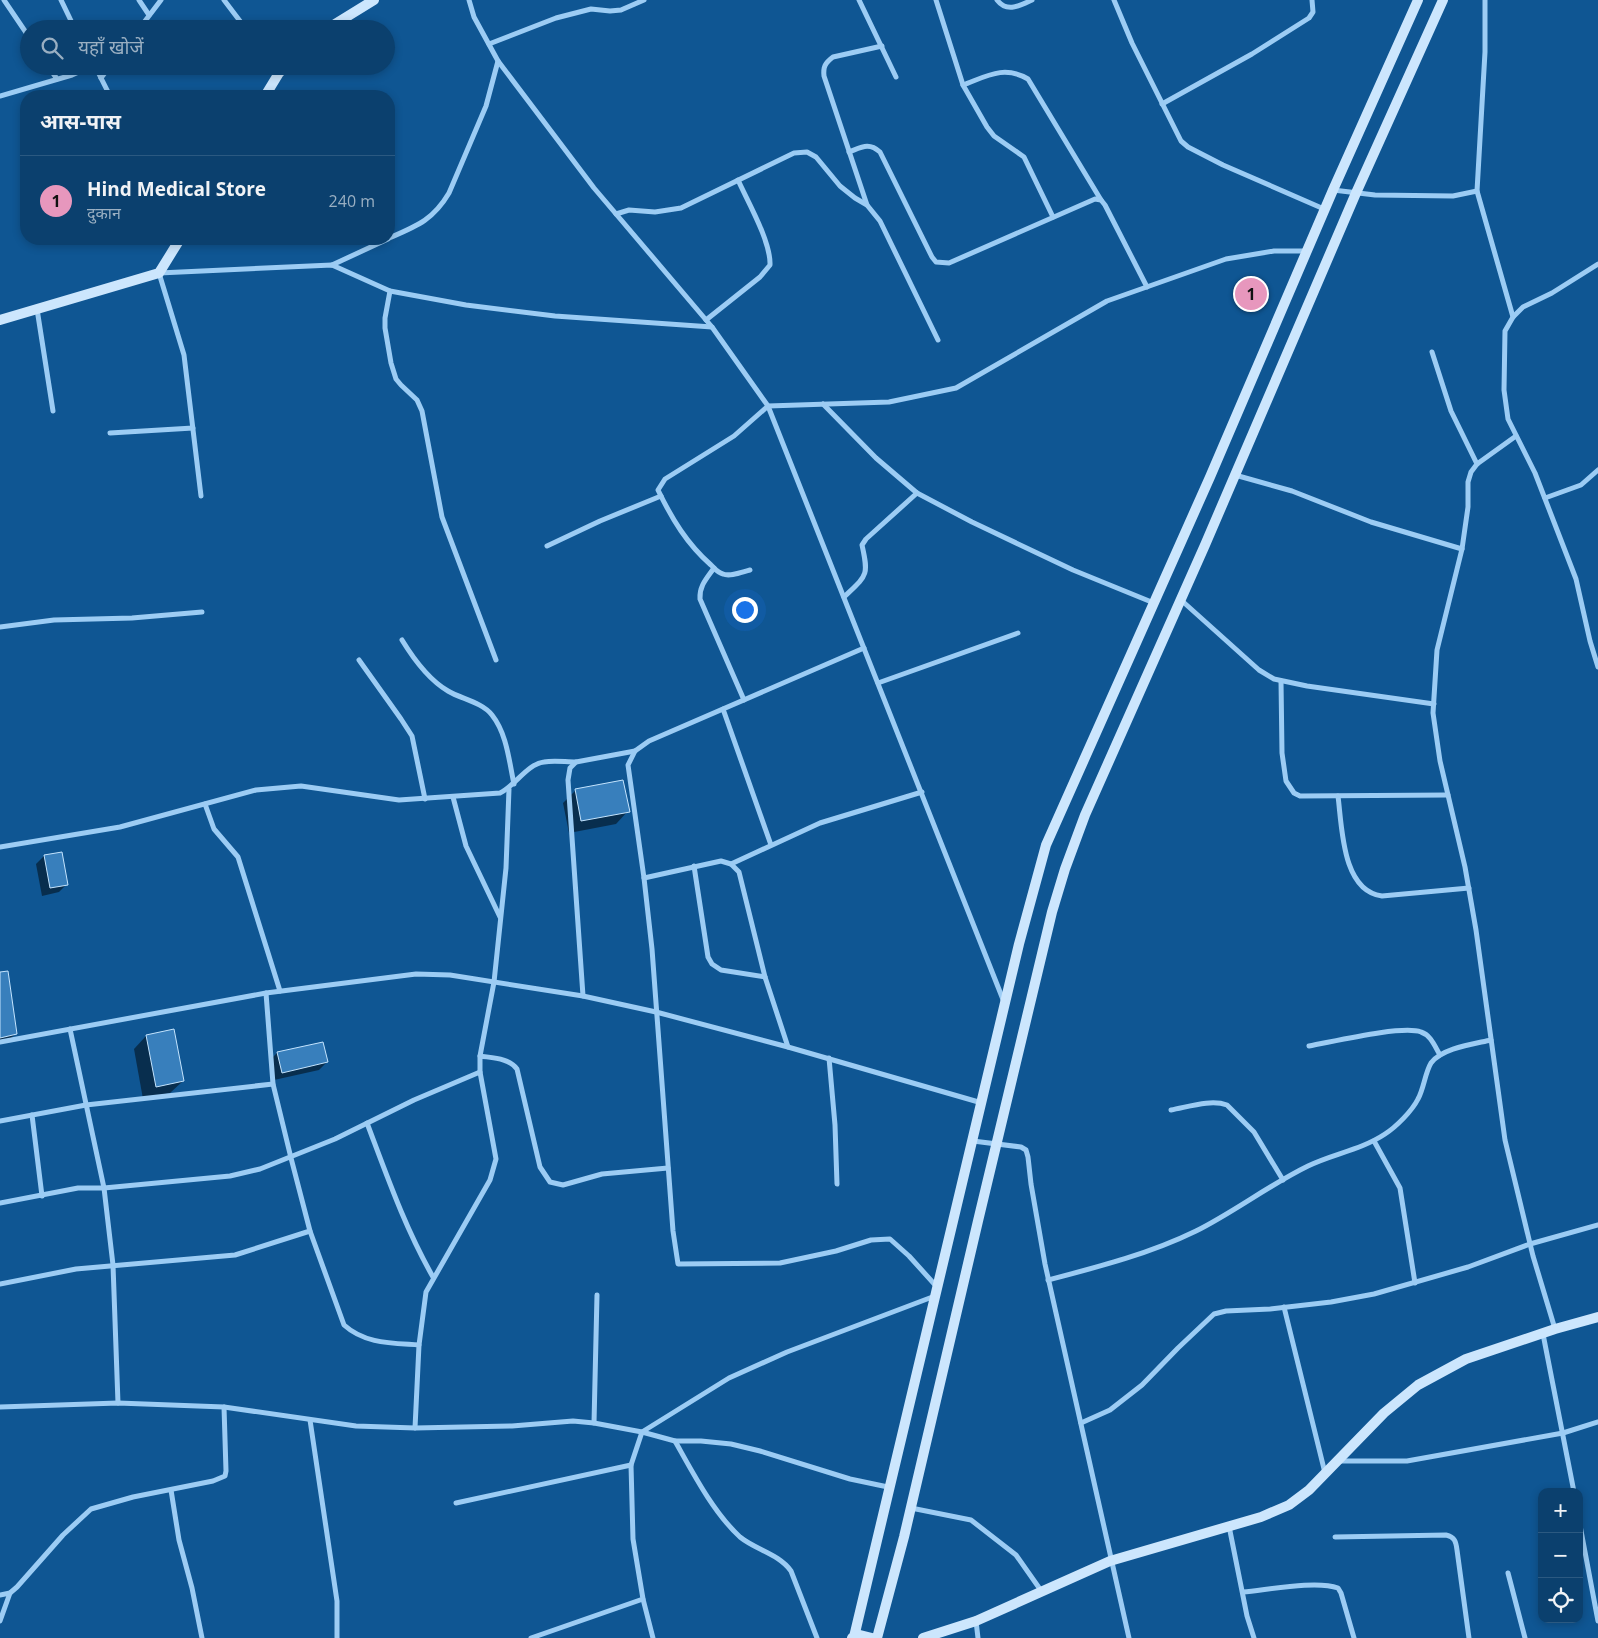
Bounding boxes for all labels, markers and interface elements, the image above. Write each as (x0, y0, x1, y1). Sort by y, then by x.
search box (20, 20, 395, 75)
icon: search (38, 34, 66, 62)
text: यहाँ खोजें (78, 34, 144, 60)
text: आस-पास (40, 107, 121, 135)
text: Hind Medical Store (87, 176, 266, 202)
text: 1 (51, 190, 61, 212)
text: 240 m (329, 190, 375, 212)
text: दुकान (87, 202, 121, 224)
pin: 1 (1235, 275, 1267, 313)
your location (732, 597, 758, 623)
map controls (1538, 1488, 1583, 1623)
button: + (1538, 1488, 1583, 1533)
button: − (1538, 1533, 1583, 1578)
button: locate (1538, 1578, 1583, 1623)

